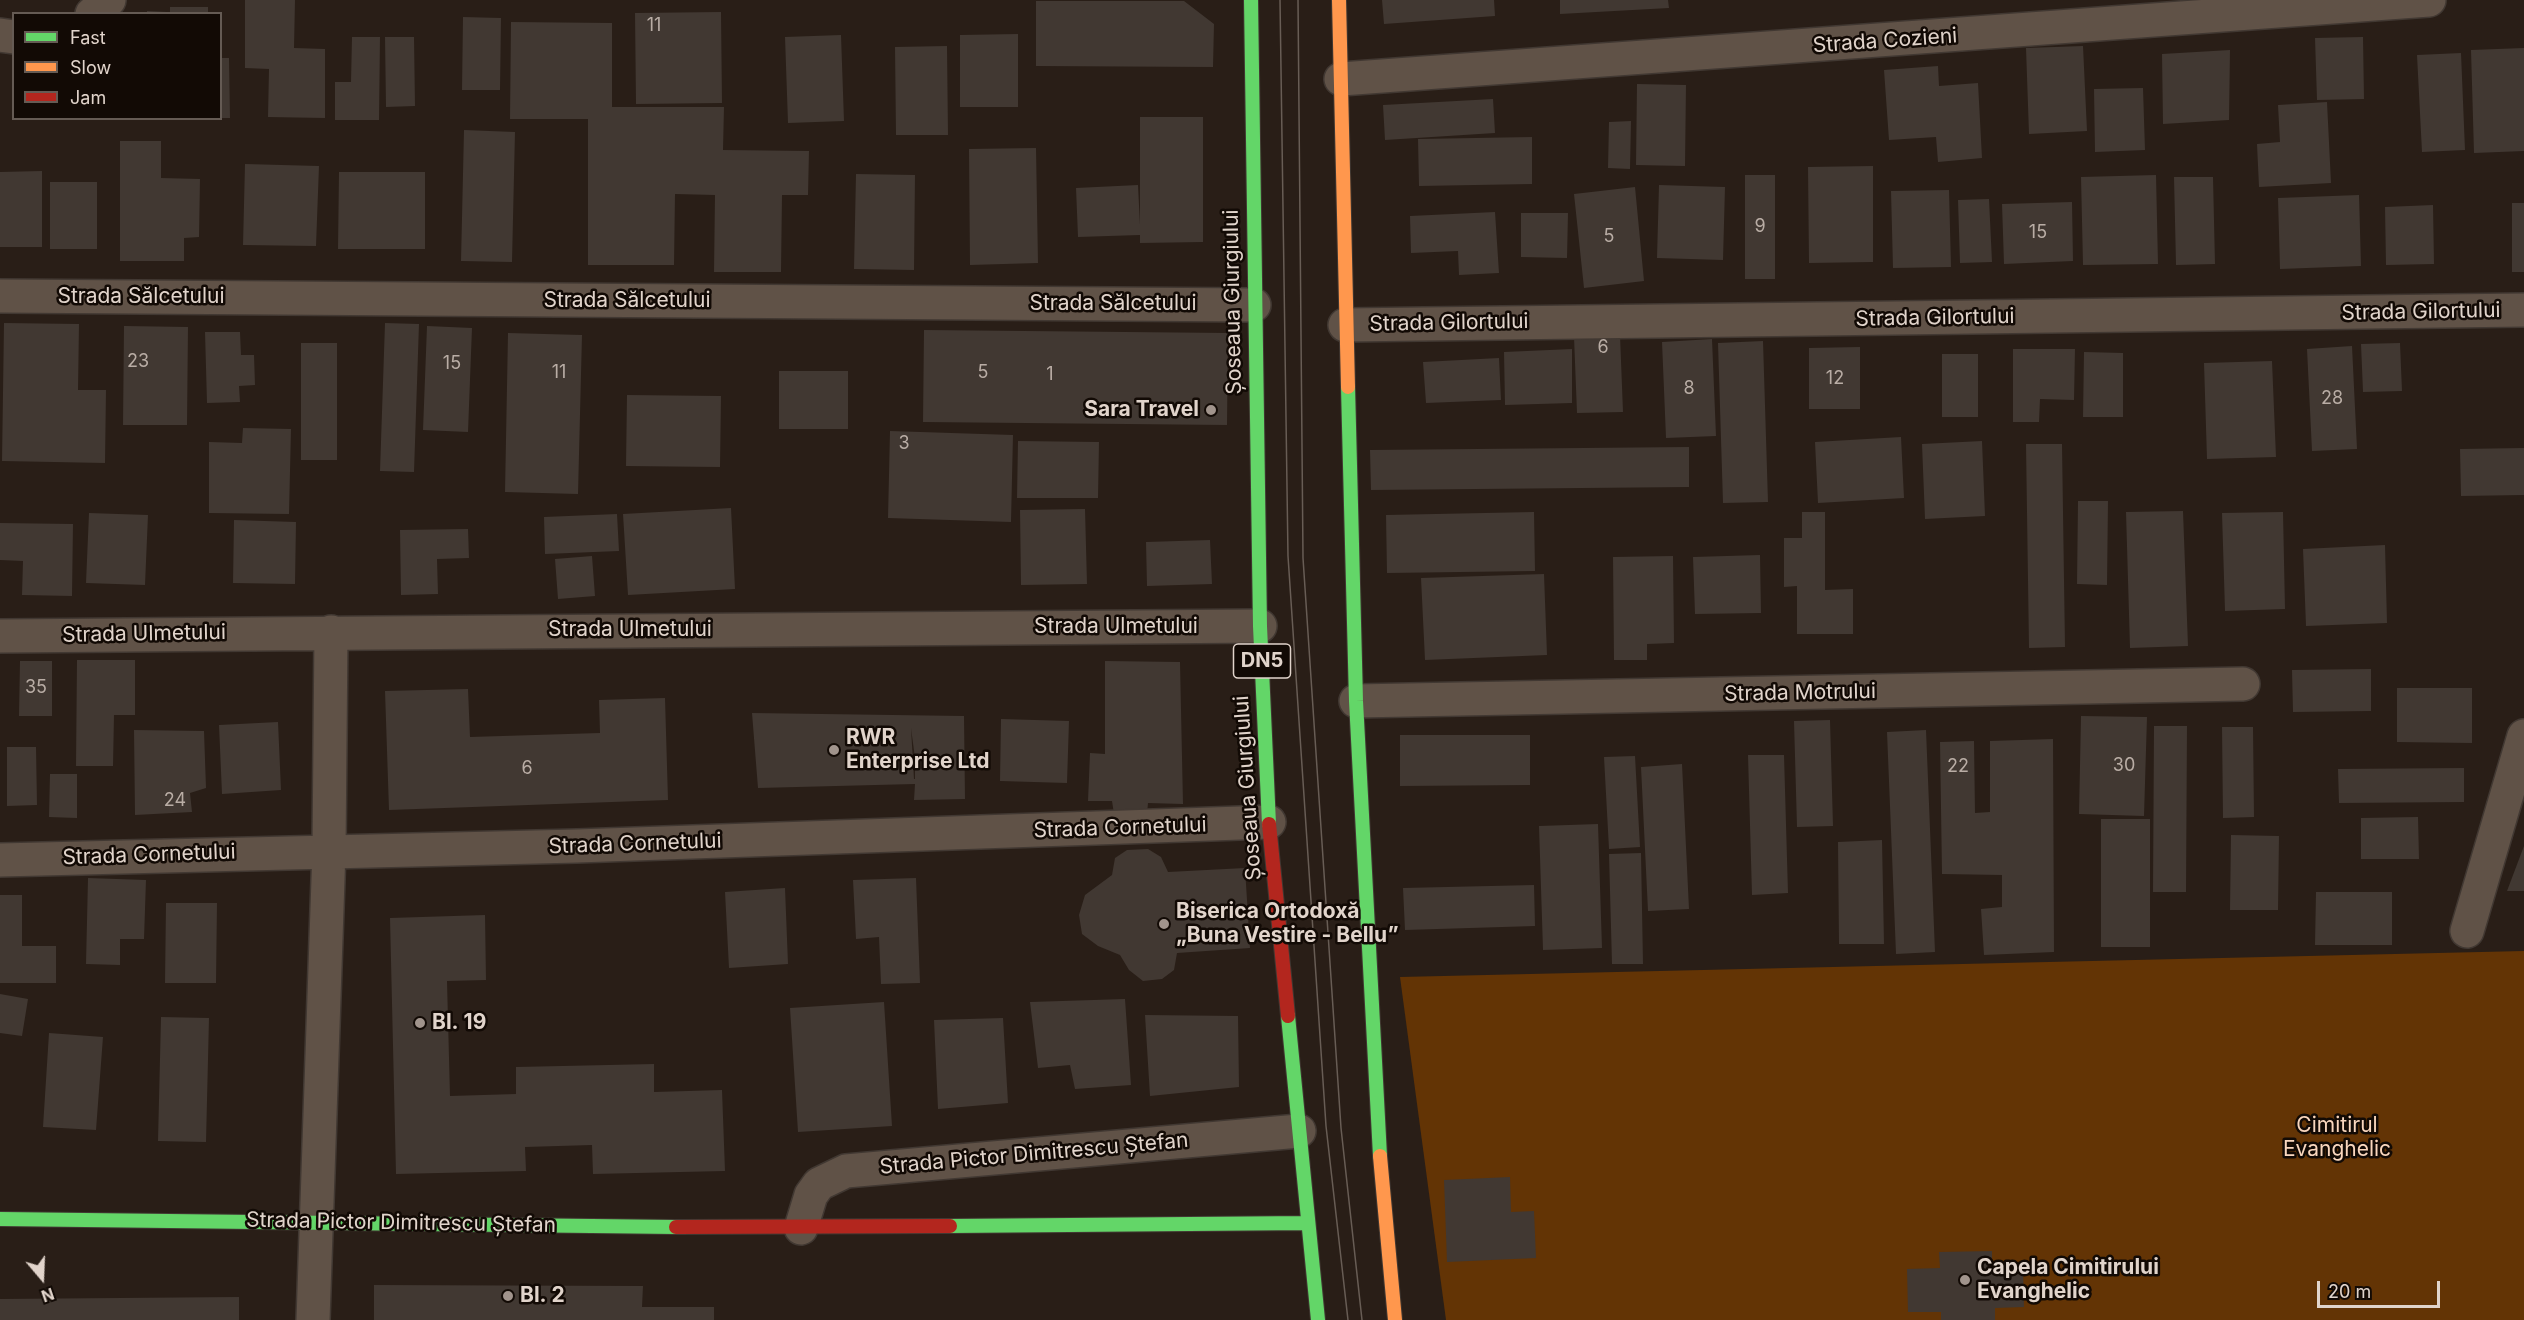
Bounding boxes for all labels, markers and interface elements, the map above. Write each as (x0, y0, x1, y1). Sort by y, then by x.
legend (12, 12, 222, 120)
house number: 11 (647, 15, 661, 37)
street label: Strada Cozieni (1812, 23, 1958, 59)
text: Fast (70, 27, 106, 48)
text: Slow (70, 57, 111, 78)
text: Jam (70, 87, 106, 108)
street label: Șoseaua Giurgiului (1219, 209, 1247, 395)
house number: 9 (1754, 216, 1766, 238)
house number: 15 (2029, 222, 2047, 244)
house number: 5 (1604, 226, 1614, 248)
street label: Strada Sălcetului (57, 284, 225, 310)
street label: Strada Sălcetului (543, 288, 711, 314)
street label: Strada Sălcetului (1029, 291, 1197, 317)
street label: Strada Gilortului (2341, 298, 2501, 326)
street label: Strada Gilortului (1855, 304, 2015, 332)
street label: Strada Gilortului (1369, 309, 1529, 337)
house number: 6 (1597, 337, 1609, 359)
house number: 23 (127, 351, 149, 373)
house number: 15 (443, 353, 461, 375)
house number: 11 (552, 362, 566, 384)
house number: 5 (978, 362, 988, 384)
house number: 1 (1046, 364, 1054, 386)
house number: 12 (1826, 368, 1844, 390)
house number: 8 (1683, 378, 1695, 400)
house number: 28 (2321, 388, 2343, 410)
place label: Sara Travel (1084, 397, 1199, 423)
marker: Sara Travel (1204, 403, 1218, 417)
house number: 3 (898, 433, 910, 455)
street label: Strada Ulmetului (1034, 614, 1198, 640)
street label: Strada Ulmetului (548, 617, 712, 643)
street label: Strada Ulmetului (62, 620, 226, 648)
road number: DN5 (1234, 644, 1290, 678)
house number: 35 (25, 677, 47, 699)
street label: Strada Motrului (1724, 679, 1876, 707)
street label: Șoseaua Giurgiului (1229, 695, 1267, 881)
place label: RWR Enterprise Ltd (846, 725, 990, 775)
marker: RWR Enterprise Ltd (827, 743, 841, 757)
house number: 30 (2113, 755, 2135, 777)
house number: 22 (1947, 756, 1969, 778)
house number: 6 (521, 758, 533, 780)
house number: 24 (164, 790, 186, 812)
street label: Strada Cornetului (1033, 812, 1207, 844)
street label: Strada Cornetului (548, 828, 722, 860)
street label: Strada Cornetului (62, 839, 236, 871)
place label: Biserica Ortodoxă „Buna Vestire - Bellu” (1176, 899, 1399, 949)
marker: Biserica Ortodoxă „Buna Vestire - Bellu” (1157, 917, 1171, 931)
place label: Bl. 19 (432, 1010, 486, 1036)
marker: Bl. 19 (413, 1016, 427, 1030)
park label: Cimitirul Evanghelic (2283, 1113, 2391, 1163)
street label: Strada Pictor Dimitrescu Ștefan (878, 1128, 1190, 1180)
street label: Strada Pictor Dimitrescu Ștefan (246, 1208, 556, 1238)
north arrow (12, 1248, 72, 1308)
place label: Capela Cimitirului Evanghelic (1977, 1255, 2159, 1305)
scale bar (2320, 1269, 2443, 1307)
marker: Capela Cimitirului Evanghelic (1958, 1273, 1972, 1287)
text: 20 m (2328, 1281, 2371, 1302)
place label: Bl. 2 (520, 1283, 565, 1309)
text: N (39, 1284, 57, 1306)
marker: Bl. 2 (501, 1289, 515, 1303)

